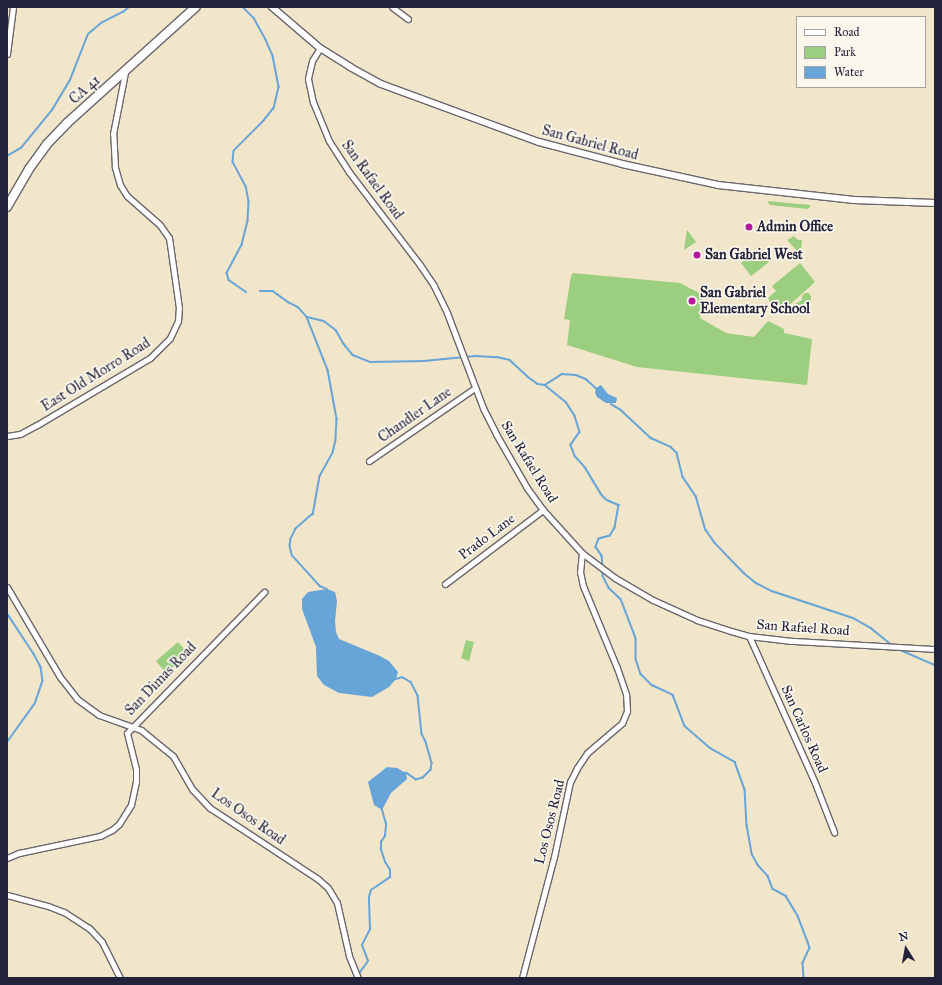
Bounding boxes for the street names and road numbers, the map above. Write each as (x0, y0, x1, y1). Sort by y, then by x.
street label: CA 41 (66, 72, 104, 108)
street label: San Gabriel Road (540, 122, 640, 164)
street label: San Rafael Road (338, 137, 406, 223)
street label: East Old Morro Road (38, 335, 154, 415)
street label: Chandler Lane (375, 384, 455, 446)
street label: San Rafael Road (497, 418, 561, 506)
street label: Prado Lane (456, 510, 518, 564)
street label: San Rafael Road (756, 616, 850, 640)
street label: San Dimas Road (122, 639, 200, 719)
street label: San Carlos Road (777, 683, 831, 775)
street label: Los Osos Road (531, 778, 569, 866)
street label: Los Osos Road (208, 785, 288, 849)

